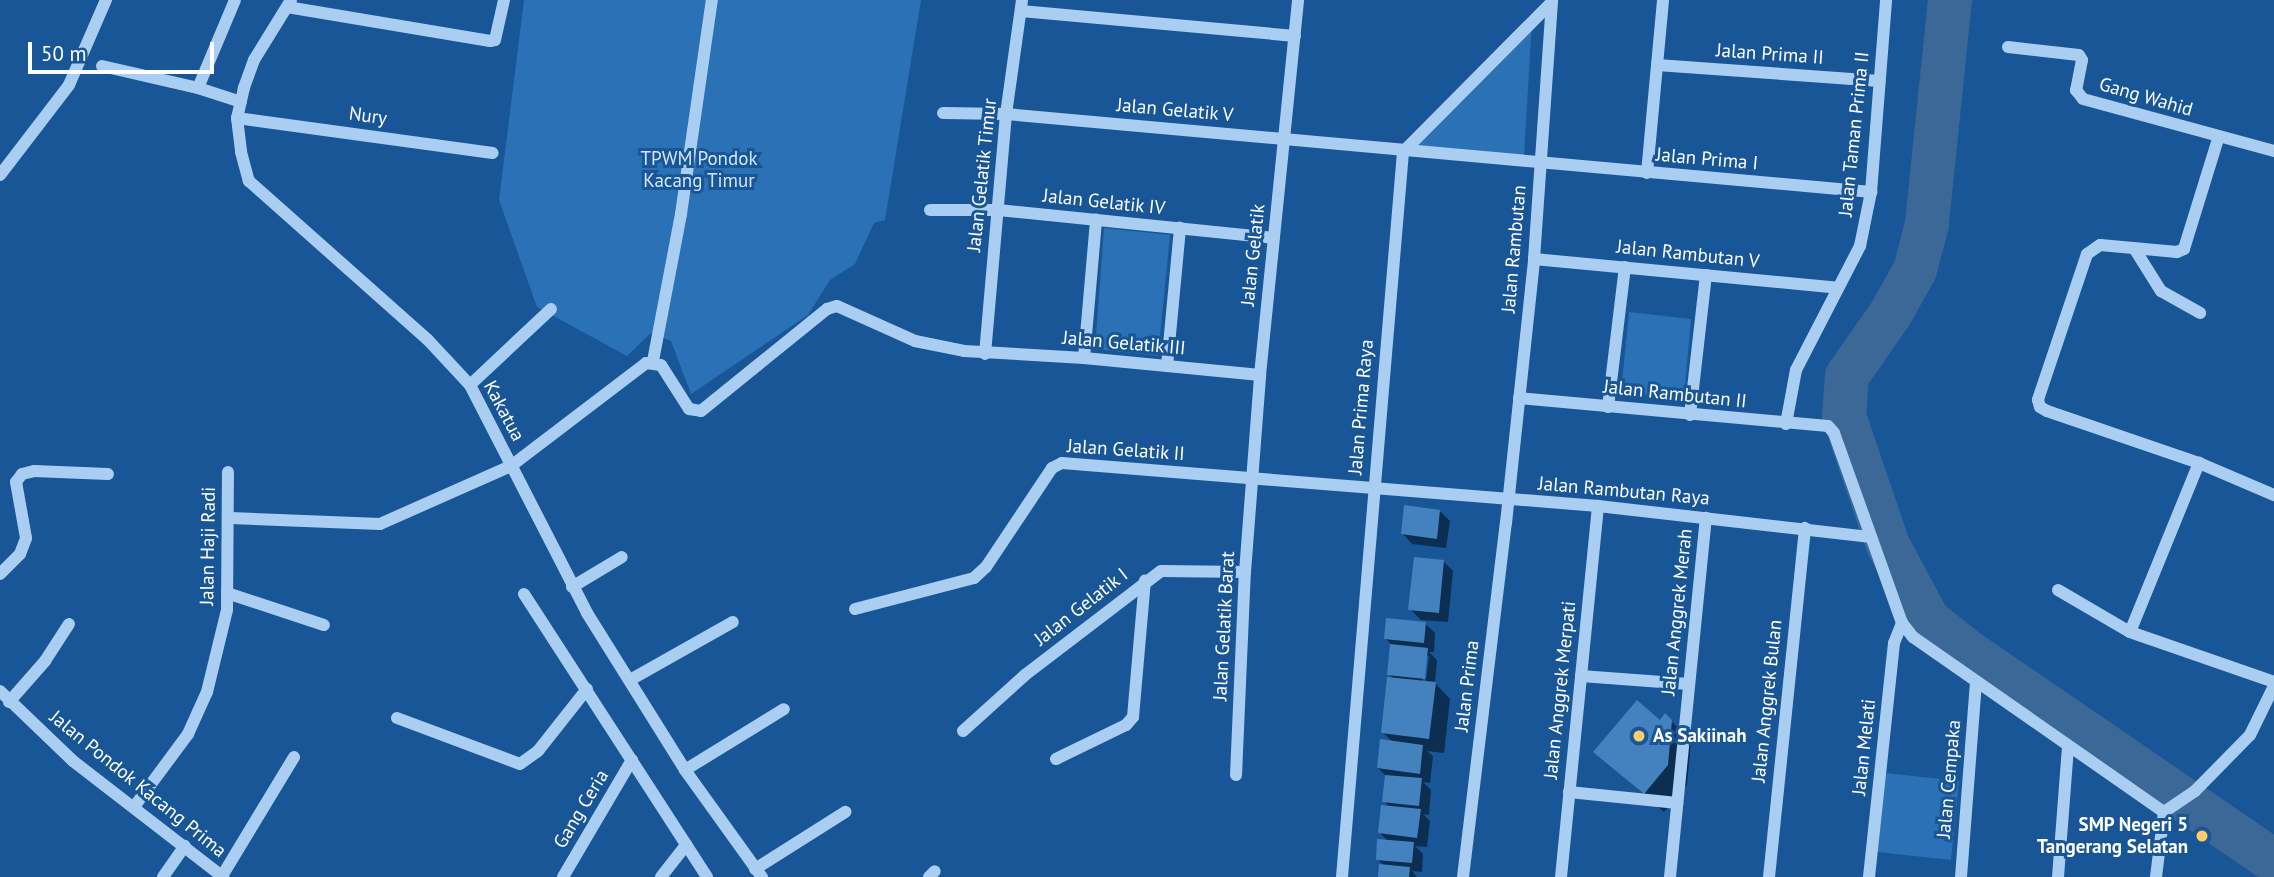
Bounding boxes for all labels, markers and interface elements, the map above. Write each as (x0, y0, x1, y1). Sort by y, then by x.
scale bar (32, 28, 217, 72)
street label: Jalan Prima II (1715, 39, 1825, 69)
text: 50 m (41, 40, 87, 67)
street label: Jalan Taman Prima II (1834, 50, 1874, 218)
street label: Gang Wahid (2096, 73, 2196, 121)
street label: Jalan Gelatik V (1115, 93, 1235, 127)
street label: Jalan Gelatik Timur (963, 97, 1001, 253)
street label: Nury (347, 102, 389, 130)
street label: Jalan Prima I (1655, 143, 1759, 175)
park label: TPWM Pondok Kacang Timur (640, 148, 758, 192)
street label: Jalan Gelatik IV (1041, 184, 1167, 220)
street label: Jalan Rambutan (1497, 184, 1531, 314)
street label: Jalan Gelatik (1236, 203, 1270, 307)
street label: Jalan Rambutan V (1615, 235, 1761, 273)
street label: Jalan Gelatik III (1061, 326, 1187, 360)
street label: Jalan Prima Raya (1344, 338, 1378, 476)
street label: Jalan Rambutan II (1602, 375, 1748, 413)
street label: Kakatua (479, 377, 529, 445)
street label: Jalan Gelatik II (1066, 434, 1186, 466)
street label: Jalan Rambutan Raya (1537, 472, 1711, 510)
street label: Jalan Haji Radi (196, 486, 220, 606)
street label: Jalan Anggrek Merah (1657, 527, 1697, 697)
street label: Jalan Gelatik Barat (1209, 550, 1239, 702)
street label: Jalan Gelatik I (1030, 563, 1132, 651)
street label: Jalan Anggrek Merpati (1539, 599, 1581, 781)
street label: Jalan Anggrek Bulan (1747, 618, 1787, 784)
street label: Jalan Prima (1450, 639, 1484, 733)
street label: Jalan Melati (1848, 698, 1880, 796)
street label: Jalan Pondok Kacang Prima (45, 706, 231, 862)
street label: Jalan Cempaka (1932, 719, 1966, 839)
place label: As Sakiinah (1653, 725, 1746, 747)
marker: As Sakiinah (1631, 728, 1647, 744)
street label: Gang Ceria (549, 766, 613, 852)
place label: SMP Negeri 5 Tangerang Selatan (2037, 814, 2188, 858)
marker: SMP Negeri 5 Tangerang Selatan (2194, 828, 2210, 844)

